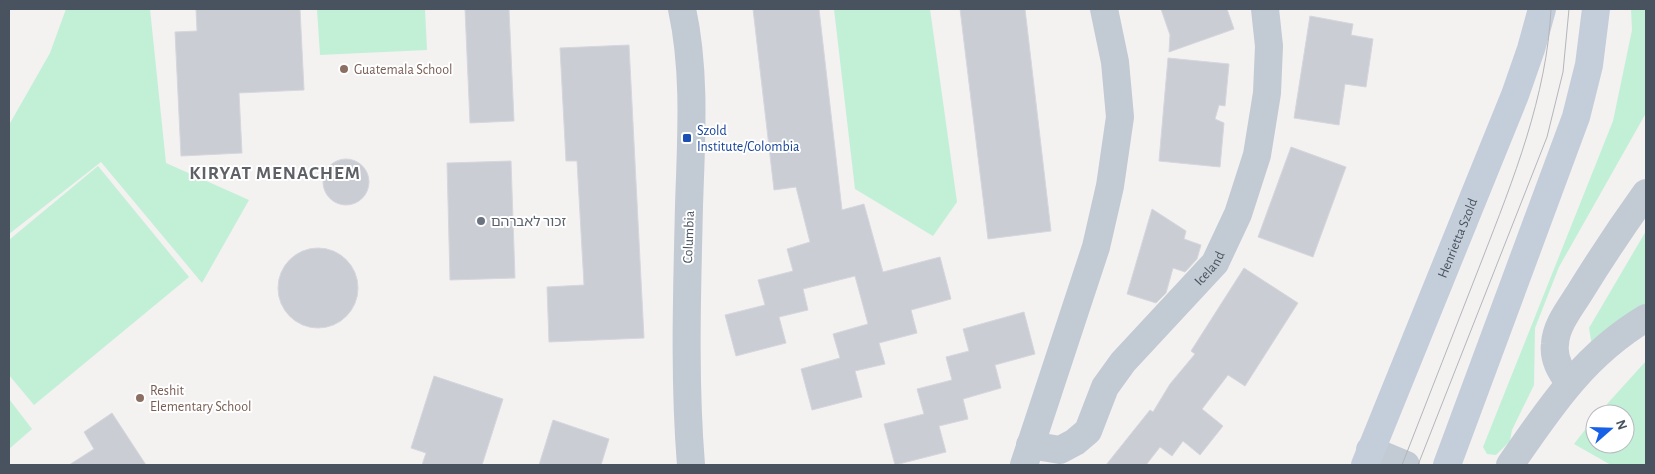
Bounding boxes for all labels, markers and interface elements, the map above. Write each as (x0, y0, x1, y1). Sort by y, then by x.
marker: Guatemala School (338, 63, 350, 75)
place label: Guatemala School (354, 63, 453, 77)
place label: Szold Institute/Colombia (697, 124, 800, 154)
marker: Szold Institute/Colombia (681, 132, 693, 144)
district label: KIRYAT MENACHEM (189, 164, 361, 183)
street label: Henrietta Szold (1436, 196, 1480, 280)
street label: Columbia (681, 210, 697, 264)
marker: זכור לאברהם (475, 215, 487, 227)
place label: זכור לאברהם (491, 215, 566, 229)
street label: Iceland (1192, 249, 1227, 289)
place label: Reshit Elementary School (150, 384, 252, 414)
marker: Reshit Elementary School (134, 392, 146, 404)
north arrow (1585, 404, 1635, 454)
text: N (1613, 418, 1630, 432)

